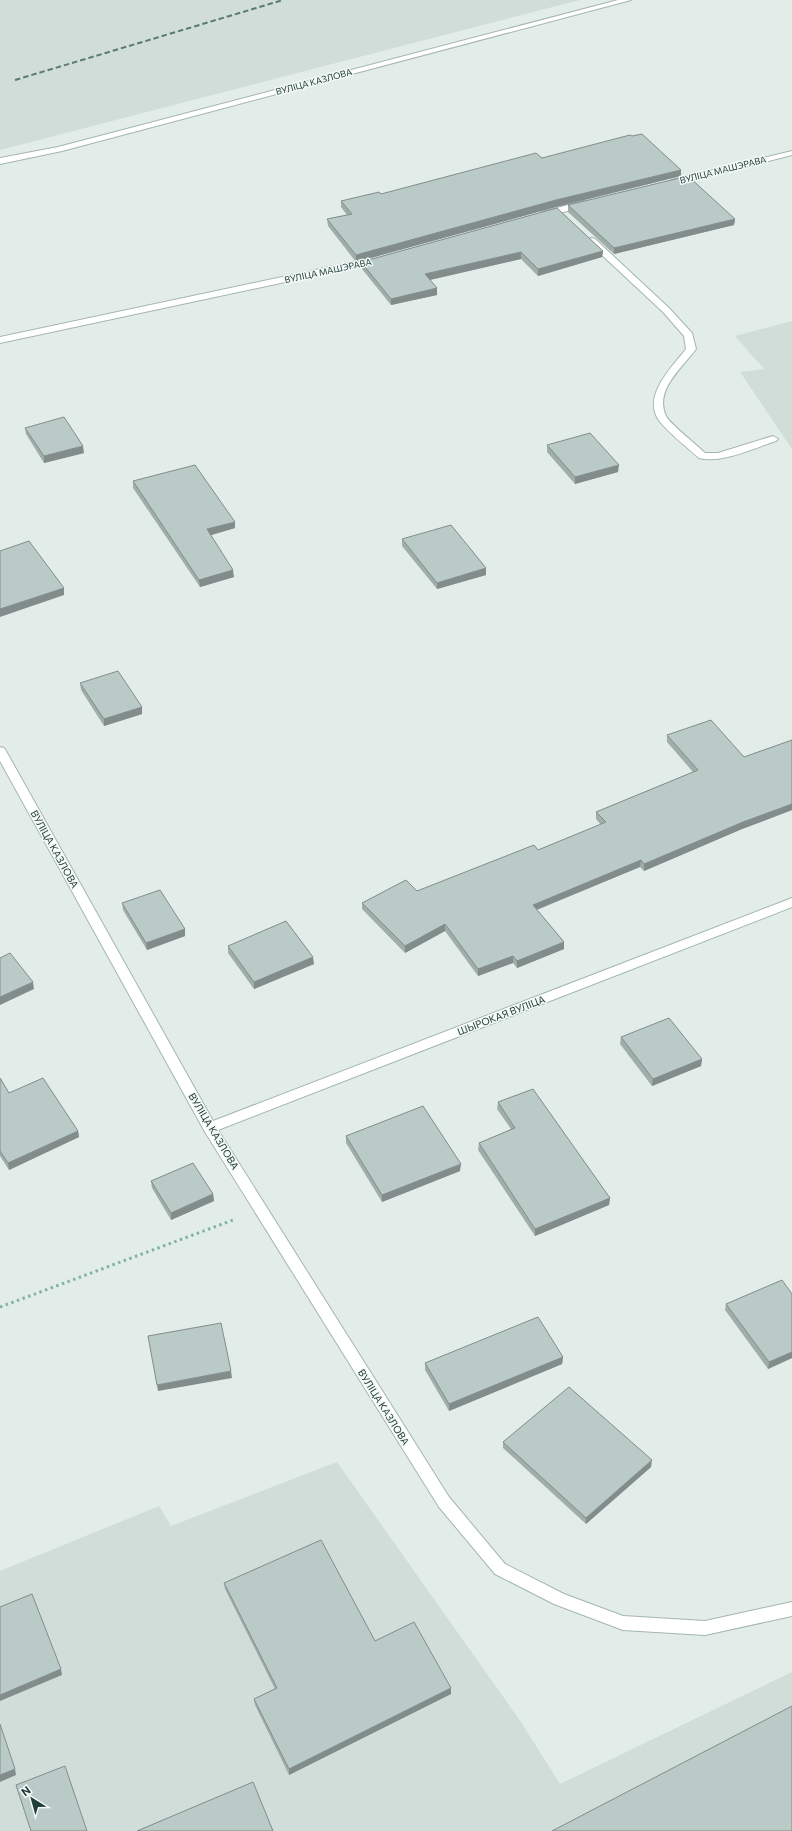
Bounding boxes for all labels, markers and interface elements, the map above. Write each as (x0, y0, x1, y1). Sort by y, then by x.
street label: ВУЛІЦА КАЗЛОВА (275, 66, 353, 97)
street label: ВУЛІЦА МАШЭРАВА (678, 153, 767, 186)
street label: ВУЛІЦА МАШЭРАВА (283, 256, 372, 285)
street label: ВУЛІЦА КАЗЛОВА (29, 808, 81, 890)
street label: ШЫРОКАЯ ВУЛІЦА (455, 993, 547, 1037)
street label: ВУЛІЦА КАЗЛОВА (186, 1091, 242, 1172)
street label: ВУЛІЦА КАЗЛОВА (356, 1367, 412, 1447)
north arrow (12, 1779, 52, 1819)
text: N (18, 1783, 33, 1798)

